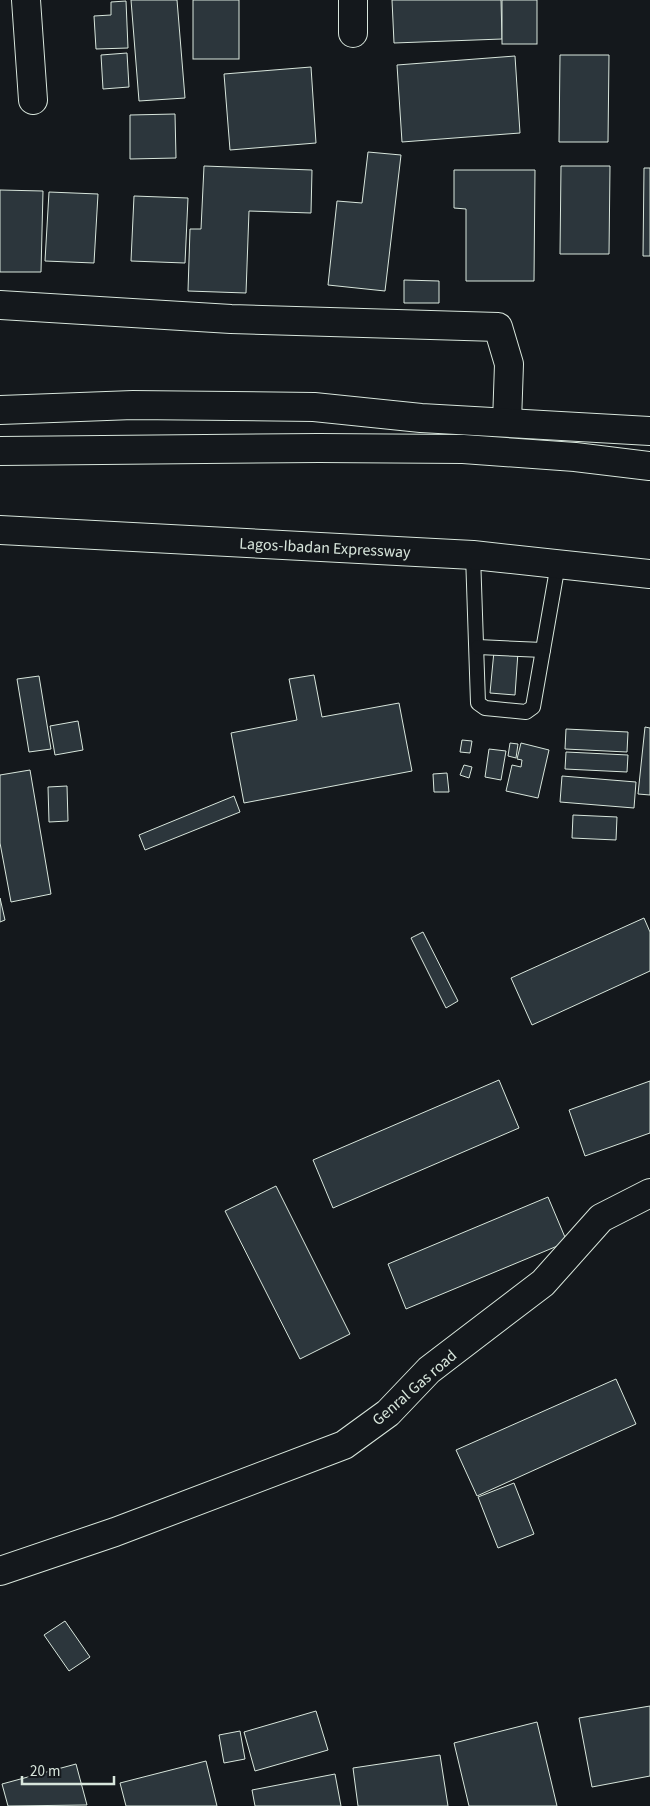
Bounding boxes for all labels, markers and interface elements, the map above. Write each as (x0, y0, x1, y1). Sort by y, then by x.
street label: Lagos-Ibadan Expressway (239, 533, 412, 563)
street label: Genral Gas road (368, 1345, 462, 1431)
scale bar (22, 1754, 115, 1786)
text: 20 m (30, 1761, 60, 1782)

